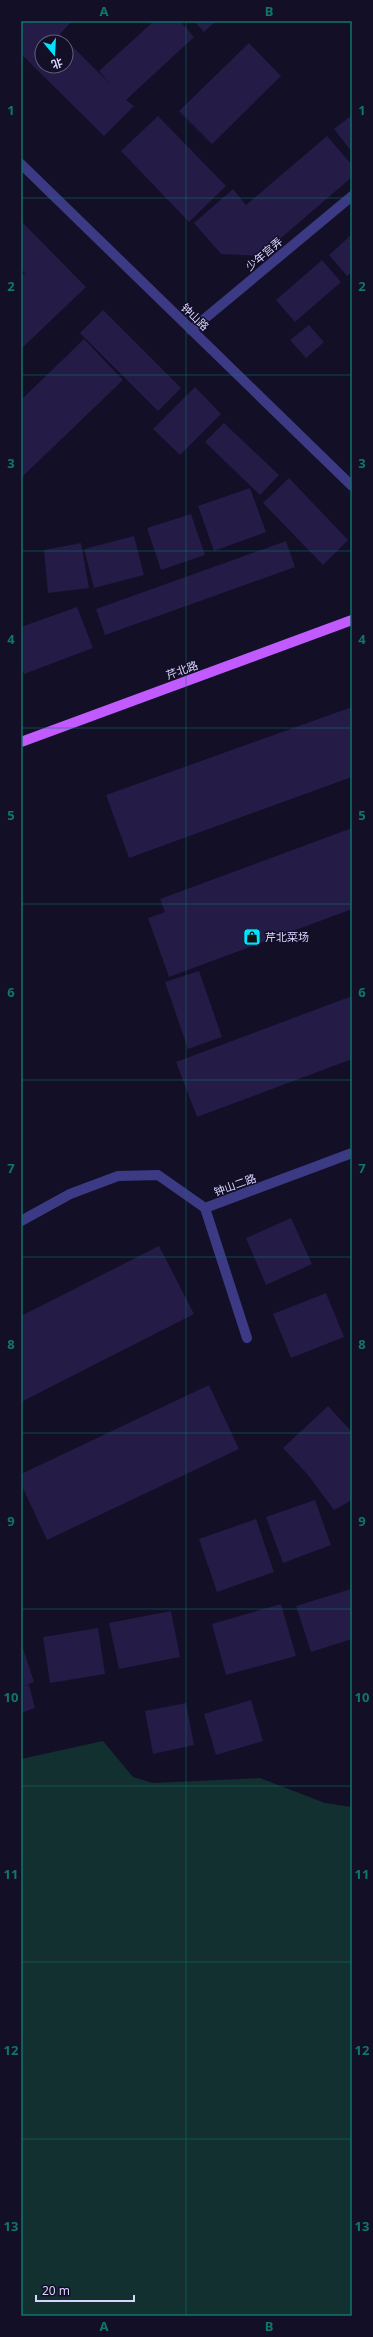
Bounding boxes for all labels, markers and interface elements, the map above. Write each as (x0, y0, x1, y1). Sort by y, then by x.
text: A (100, 2, 109, 20)
text: B (265, 2, 273, 20)
north arrow (34, 34, 74, 74)
text: 北 (50, 55, 65, 73)
text: 1 (7, 101, 15, 119)
text: 1 (358, 101, 366, 119)
street label: 少年宫弄 (242, 234, 285, 274)
text: 2 (7, 277, 15, 295)
text: 2 (358, 277, 366, 295)
street label: 钟山路 (178, 300, 212, 333)
text: 3 (7, 454, 15, 472)
text: 3 (358, 454, 366, 472)
text: 4 (7, 630, 15, 648)
text: 4 (358, 630, 366, 648)
street label: 芹北路 (164, 657, 200, 682)
text: 5 (7, 806, 15, 824)
text: 5 (358, 806, 366, 824)
shop icon: 芹北菜场 (242, 927, 262, 947)
place label: 芹北菜场 (265, 929, 309, 944)
text: 6 (7, 983, 15, 1001)
text: 6 (358, 983, 366, 1001)
text: 7 (7, 1159, 15, 1177)
text: 7 (358, 1159, 366, 1177)
street label: 钟山二路 (212, 1170, 258, 1199)
text: 8 (7, 1335, 15, 1353)
text: 8 (358, 1335, 366, 1353)
text: 9 (7, 1512, 15, 1530)
text: 9 (358, 1512, 366, 1530)
text: 10 (4, 1688, 18, 1706)
text: 10 (355, 1688, 369, 1706)
text: 11 (4, 1865, 18, 1883)
text: 11 (355, 1865, 369, 1883)
text: 12 (4, 2041, 18, 2059)
text: 12 (355, 2041, 369, 2059)
text: 13 (4, 2217, 18, 2235)
text: 13 (355, 2217, 369, 2235)
scale bar (36, 2277, 134, 2303)
text: 20 m (42, 2282, 70, 2299)
text: A (100, 2317, 109, 2335)
text: B (265, 2317, 273, 2335)

